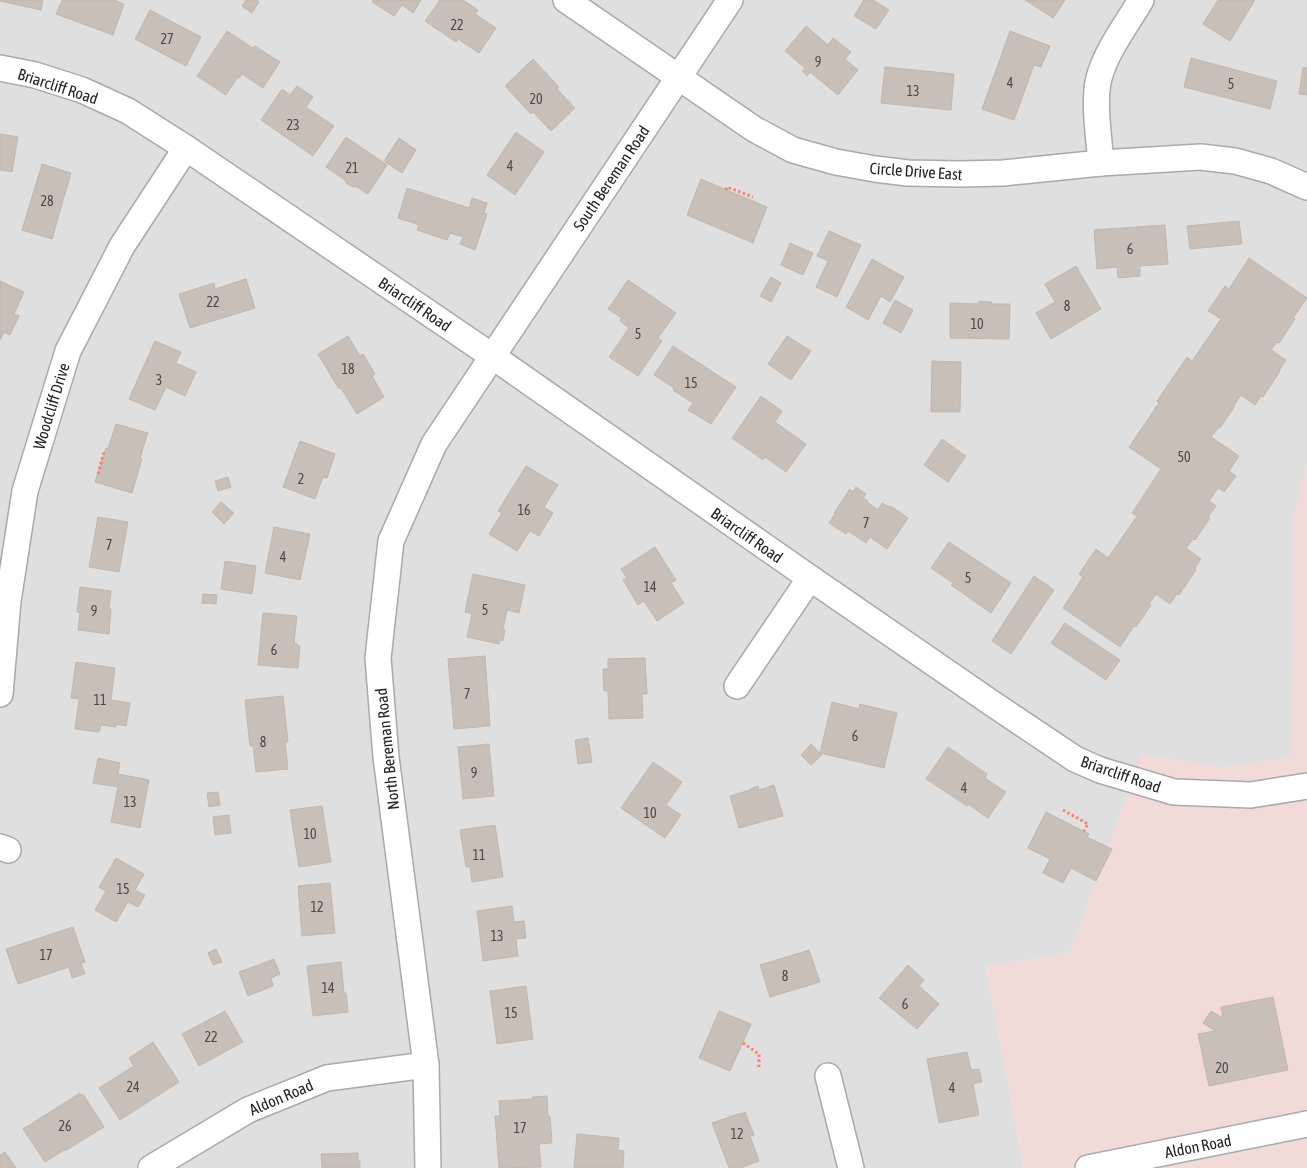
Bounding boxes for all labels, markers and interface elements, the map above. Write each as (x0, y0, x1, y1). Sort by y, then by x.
house number: 22 (450, 17, 464, 33)
house number: 27 (160, 31, 174, 47)
house number: 9 (815, 54, 821, 70)
street label: Briarcliff Road (16, 65, 100, 107)
house number: 4 (1007, 75, 1014, 91)
house number: 5 (1228, 76, 1234, 92)
house number: 13 (906, 83, 920, 99)
house number: 20 (529, 91, 543, 107)
house number: 23 (286, 117, 300, 133)
street label: South Bereman Road (569, 122, 653, 234)
house number: 4 (507, 158, 514, 174)
street label: Circle Drive East (869, 159, 963, 183)
house number: 21 (345, 160, 359, 176)
house number: 28 (40, 193, 54, 209)
house number: 6 (1127, 241, 1134, 257)
street label: Briarcliff Road (375, 273, 455, 335)
house number: 22 (206, 294, 220, 310)
house number: 8 (1064, 298, 1071, 314)
house number: 10 (970, 316, 984, 332)
house number: 5 (635, 326, 641, 342)
street label: Woodcliff Drive (29, 361, 73, 451)
house number: 18 (341, 361, 355, 377)
house number: 3 (156, 372, 162, 388)
house number: 15 (684, 375, 698, 391)
house number: 50 (1177, 449, 1191, 465)
house number: 2 (298, 471, 304, 487)
house number: 16 (517, 502, 531, 518)
street label: Briarcliff Road (708, 504, 786, 566)
house number: 7 (863, 515, 869, 531)
house number: 7 (106, 537, 112, 553)
house number: 4 (280, 549, 287, 565)
house number: 5 (965, 570, 971, 586)
house number: 14 (643, 579, 657, 595)
house number: 5 (482, 602, 488, 618)
house number: 9 (91, 603, 97, 619)
house number: 6 (271, 642, 278, 658)
house number: 7 (464, 686, 470, 702)
street label: North Bereman Road (372, 687, 402, 811)
house number: 11 (93, 692, 107, 708)
house number: 6 (852, 728, 859, 744)
house number: 8 (260, 734, 267, 750)
street label: Briarcliff Road (1079, 752, 1163, 796)
house number: 9 (471, 765, 477, 781)
house number: 4 (961, 780, 968, 796)
house number: 13 (123, 794, 137, 810)
house number: 10 (643, 805, 657, 821)
house number: 10 (303, 826, 317, 842)
house number: 11 (472, 847, 486, 863)
house number: 15 (116, 881, 130, 897)
house number: 12 (310, 899, 324, 915)
house number: 13 (490, 928, 504, 944)
house number: 17 (39, 947, 53, 963)
house number: 8 (782, 968, 789, 984)
house number: 14 (321, 980, 335, 996)
house number: 6 (902, 996, 909, 1012)
house number: 15 (504, 1005, 518, 1021)
house number: 22 (204, 1029, 218, 1045)
house number: 20 (1215, 1060, 1229, 1076)
street label: Aldon Road (246, 1076, 316, 1118)
house number: 24 (126, 1079, 140, 1095)
house number: 4 (949, 1080, 956, 1096)
house number: 26 (58, 1118, 72, 1134)
house number: 17 (513, 1120, 527, 1136)
house number: 12 (730, 1126, 744, 1142)
street label: Aldon Road (1163, 1131, 1233, 1161)

